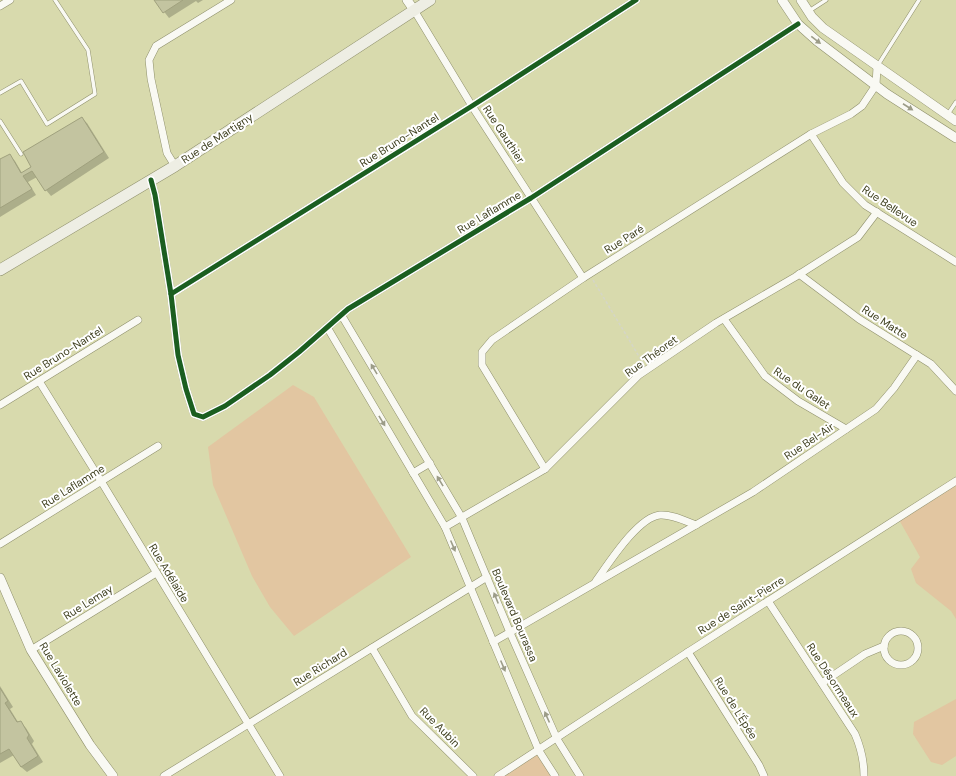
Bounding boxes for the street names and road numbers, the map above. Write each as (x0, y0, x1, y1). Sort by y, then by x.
street label: Rue Gauthier (480, 102, 528, 166)
street label: Rue de Martigny (178, 110, 256, 166)
street label: Rue Bruno-Nantel (357, 110, 441, 170)
street label: Rue Bellevue (859, 182, 921, 230)
street label: Rue Laflamme (455, 188, 523, 236)
street label: Rue Paré (602, 221, 646, 257)
street label: Rue Matte (859, 302, 911, 342)
street label: Rue Bruno-Nantel (21, 323, 105, 383)
street label: Rue Théoret (622, 332, 680, 380)
street label: Rue du Galet (771, 364, 833, 412)
street label: Rue Bel-Air (781, 419, 837, 463)
street label: Rue Laflamme (39, 461, 107, 511)
street label: Rue Adélaïde (146, 541, 192, 605)
street label: Boulevard Bourassa (489, 566, 541, 664)
street label: Rue de Saint-Pierre (695, 573, 787, 637)
street label: Rue Lemay (61, 581, 115, 623)
street label: Rue Laviolette (37, 640, 85, 708)
street label: Rue Désormeaux (804, 640, 863, 720)
street label: Rue Richard (291, 645, 349, 689)
street label: Rue de L'Épée (711, 674, 761, 742)
street label: Rue Aubin (417, 704, 463, 750)

